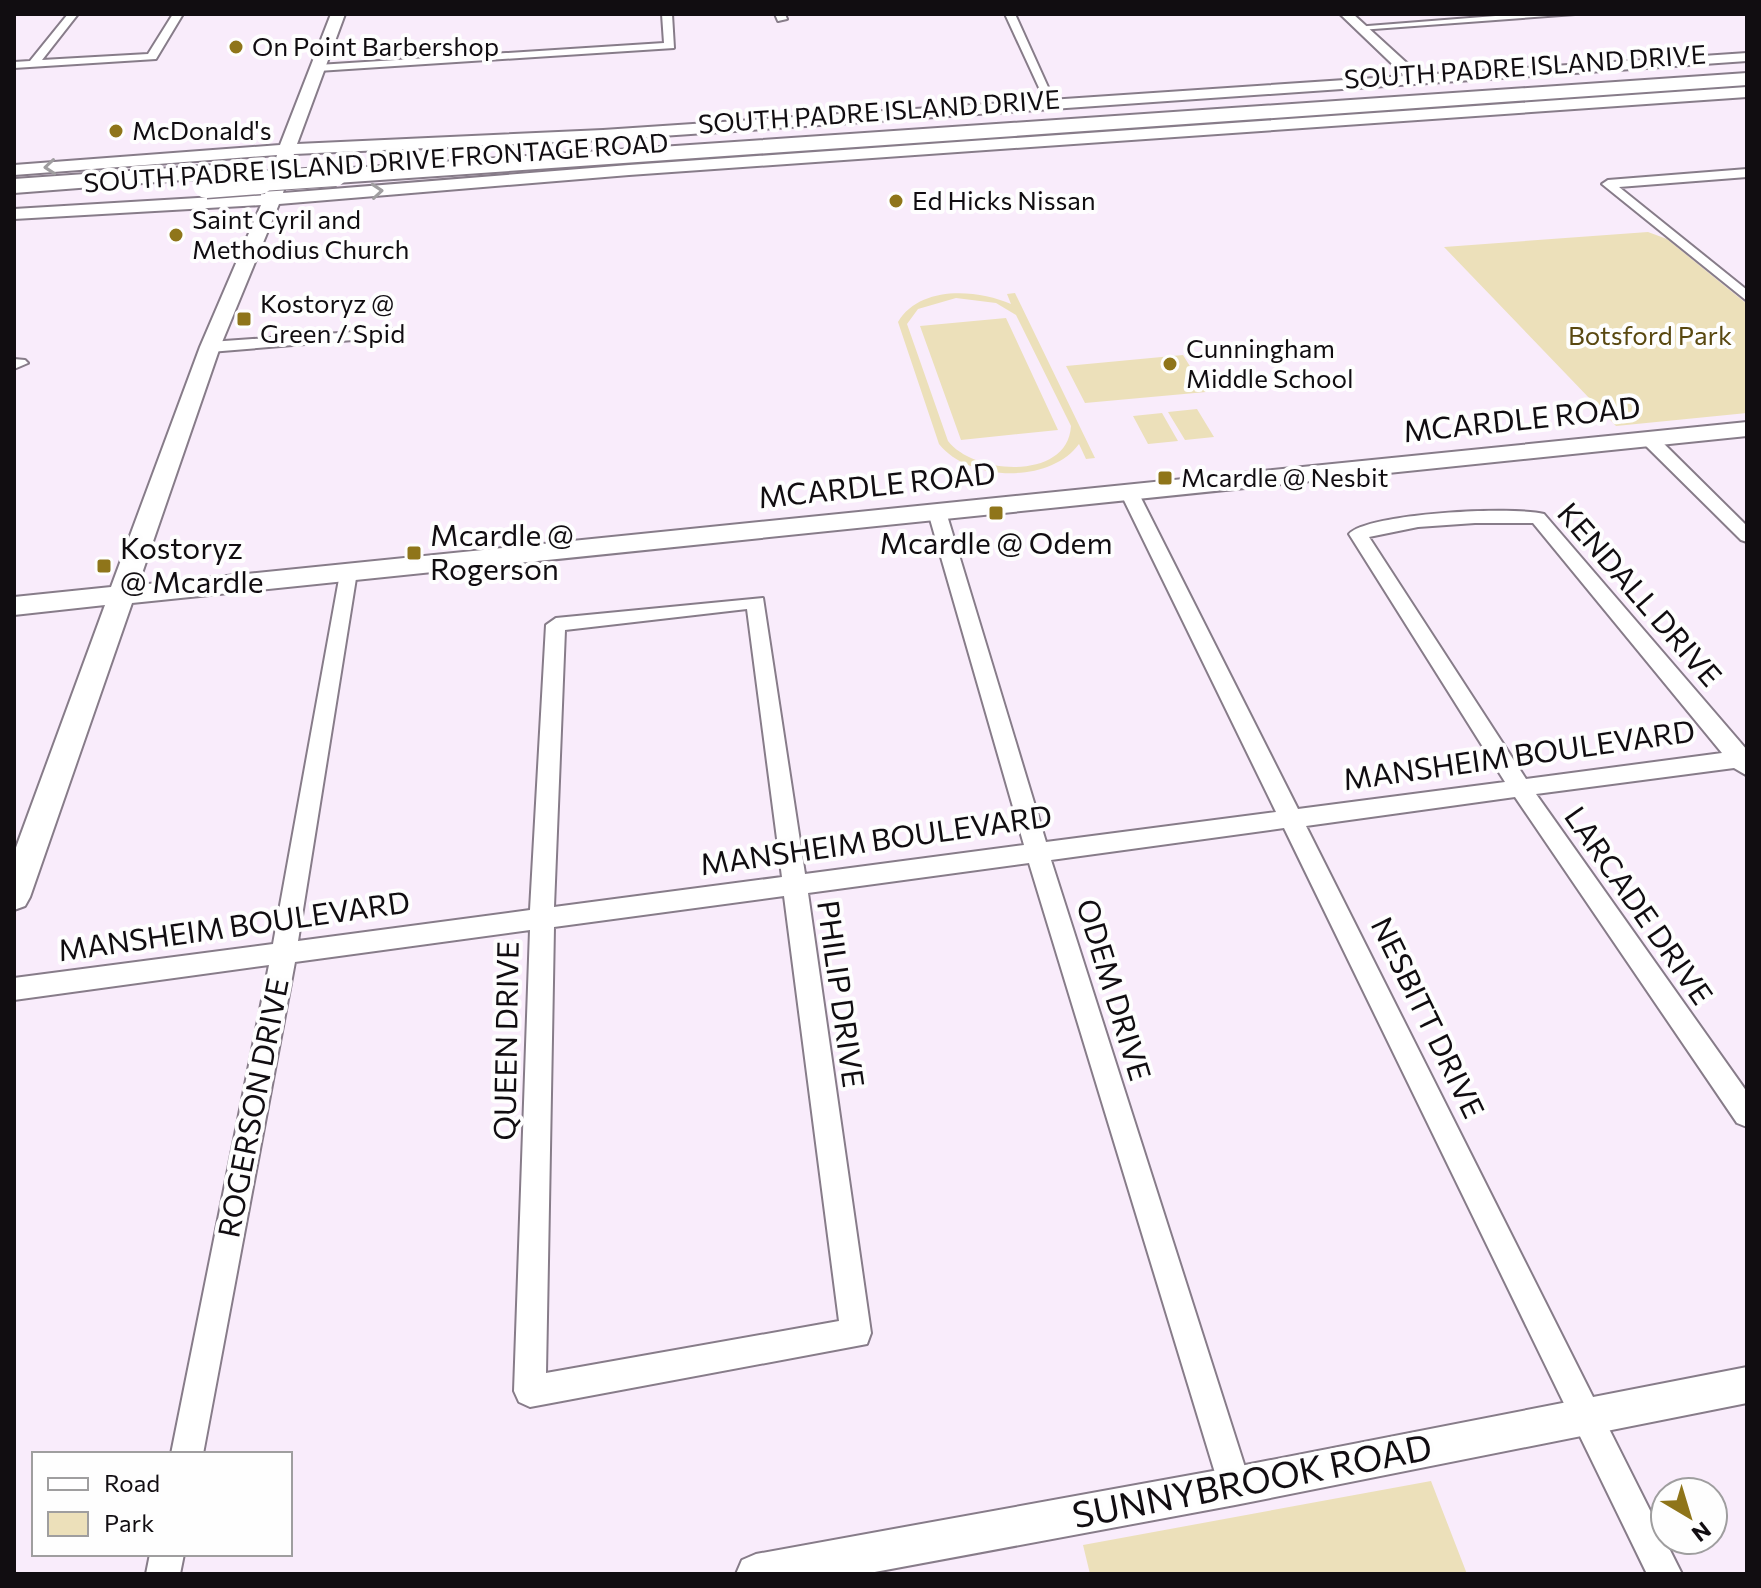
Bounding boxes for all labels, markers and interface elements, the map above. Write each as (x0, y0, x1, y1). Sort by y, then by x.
place label: On Point Barbershop (252, 30, 499, 61)
street label: SOUTH PADRE ISLAND DRIVE (1343, 37, 1707, 94)
marker: On Point Barbershop (227, 38, 245, 56)
street label: SOUTH PADRE ISLAND DRIVE (697, 82, 1061, 139)
place label: McDonald's (132, 114, 272, 145)
marker: McDonald's (107, 122, 125, 140)
street label: SOUTH PADRE ISLAND DRIVE FRONTAGE ROAD (83, 126, 669, 197)
one-way arrow (43, 159, 56, 176)
one-way arrow (371, 182, 384, 199)
place label: Ed Hicks Nissan (912, 184, 1096, 215)
marker: Ed Hicks Nissan (887, 192, 905, 210)
place label: Saint Cyril and Methodius Church (192, 203, 409, 264)
marker: Saint Cyril and Methodius Church (167, 226, 185, 244)
place label: Kostoryz @ Green / Spid (260, 287, 405, 348)
marker: Kostoryz @ Green / Spid (235, 310, 253, 328)
park label: Botsford Park (1568, 319, 1732, 350)
place label: Cunningham Middle School (1186, 332, 1354, 393)
marker: Cunningham Middle School (1161, 355, 1179, 373)
street label: MCARDLE ROAD (1401, 387, 1642, 448)
street label: MCARDLE ROAD (756, 453, 997, 514)
place label: Mcardle @ Nesbit (1181, 461, 1388, 492)
marker: Mcardle @ Nesbit (1156, 469, 1174, 487)
street label: KENDALL DRIVE (1551, 494, 1731, 693)
marker: Mcardle @ Odem (987, 504, 1005, 522)
place label: Mcardle @ Rogerson (430, 515, 574, 586)
place label: Mcardle @ Odem (879, 523, 1113, 560)
place label: Kostoryz @ Mcardle (120, 528, 264, 599)
marker: Mcardle @ Rogerson (405, 544, 423, 562)
marker: Kostoryz @ Mcardle (95, 557, 113, 575)
street label: MANSHEIM BOULEVARD (1340, 711, 1697, 797)
street label: MANSHEIM BOULEVARD (697, 796, 1054, 882)
street label: LARCADE DRIVE (1558, 798, 1722, 1011)
street label: MANSHEIM BOULEVARD (55, 882, 412, 968)
street label: ODEM DRIVE (1070, 894, 1161, 1085)
street label: PHILIP DRIVE (811, 898, 874, 1090)
street label: NESBITT DRIVE (1365, 910, 1494, 1123)
street label: QUEEN DRIVE (484, 941, 525, 1141)
street label: ROGERSON DRIVE (208, 975, 295, 1240)
street label: SUNNYBROOK ROAD (1068, 1423, 1435, 1535)
legend (32, 1452, 292, 1556)
text: Road (104, 1468, 160, 1497)
north arrow (1649, 1476, 1729, 1556)
text: Park (104, 1508, 154, 1537)
text: N (1687, 1516, 1716, 1548)

